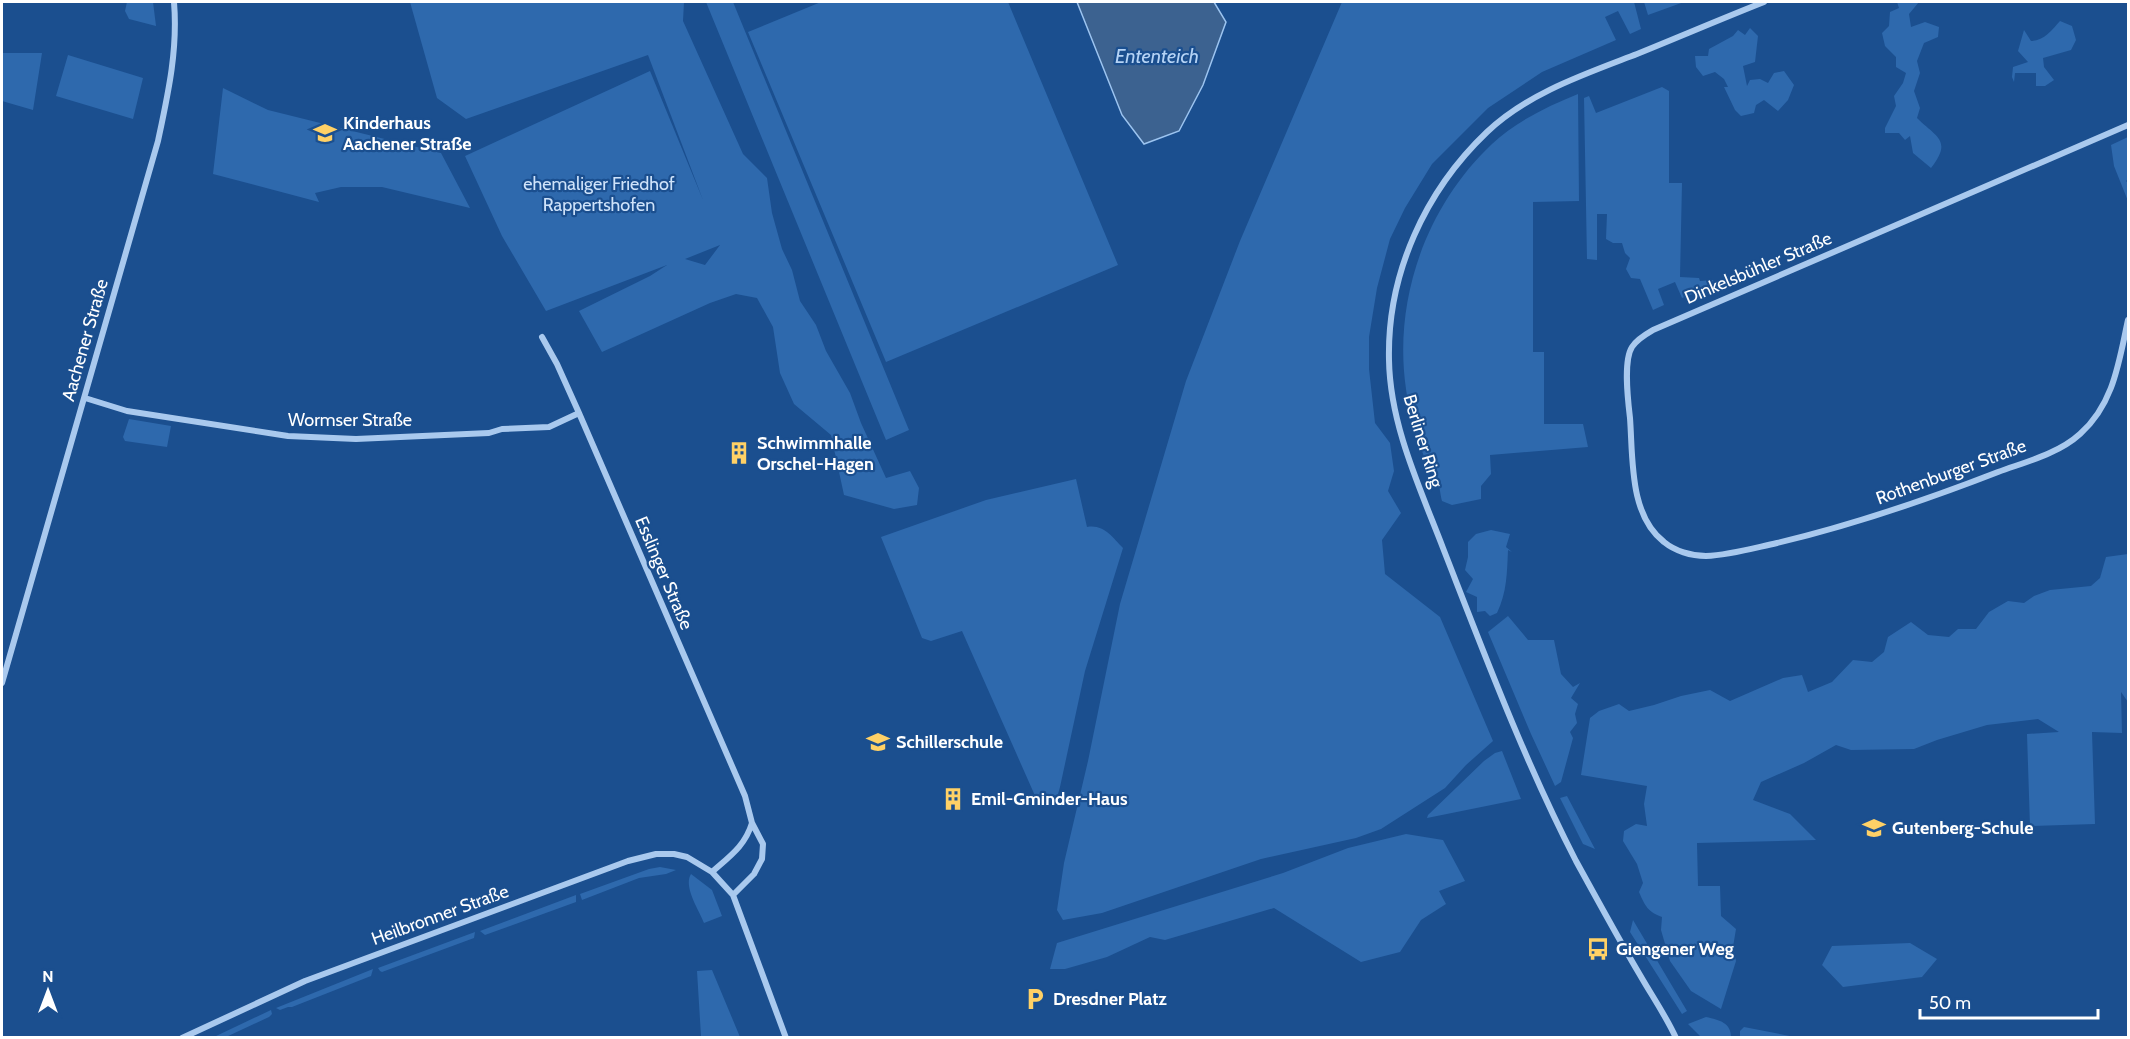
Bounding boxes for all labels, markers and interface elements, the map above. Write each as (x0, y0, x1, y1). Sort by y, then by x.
water label: Ententeich (1115, 44, 1199, 68)
place label: Kinderhaus Aachener Straße (343, 112, 472, 155)
school or university icon: Kinderhaus Aachener Straße (312, 120, 338, 146)
park label: ehemaliger Friedhof Rappertshofen (523, 173, 675, 216)
street label: Dinkelsbühler Straße (1681, 227, 1835, 309)
street label: Aachener Straße (57, 276, 113, 404)
street label: Berliner Ring (1398, 392, 1448, 491)
street label: Wormser Straße (288, 409, 412, 431)
place label: Schwimmhalle Orschel-Hagen (757, 432, 874, 475)
street label: Rothenburger Straße (1873, 435, 2029, 509)
building icon: Schwimmhalle Orschel-Hagen (726, 440, 752, 466)
street label: Esslinger Straße (630, 513, 698, 633)
school or university icon: Schillerschule (865, 729, 891, 755)
place label: Schillerschule (896, 731, 1003, 753)
building icon: Emil-Gminder-Haus (940, 786, 966, 812)
place label: Emil-Gminder-Haus (971, 788, 1128, 810)
school or university icon: Gutenberg-Schule (1861, 815, 1887, 841)
place label: Gutenberg-Schule (1892, 817, 2033, 839)
street label: Heilbronner Straße (368, 880, 512, 950)
bus stop icon: Giengener Weg (1585, 936, 1611, 962)
place label: Giengener Weg (1616, 938, 1734, 960)
north arrow (18, 961, 78, 1021)
text: N (42, 967, 54, 986)
scale bar (1920, 982, 2098, 1020)
parking icon: Dresdner Platz (1022, 986, 1048, 1012)
place label: Dresdner Platz (1053, 988, 1167, 1010)
text: 50 m (1929, 992, 1971, 1014)

